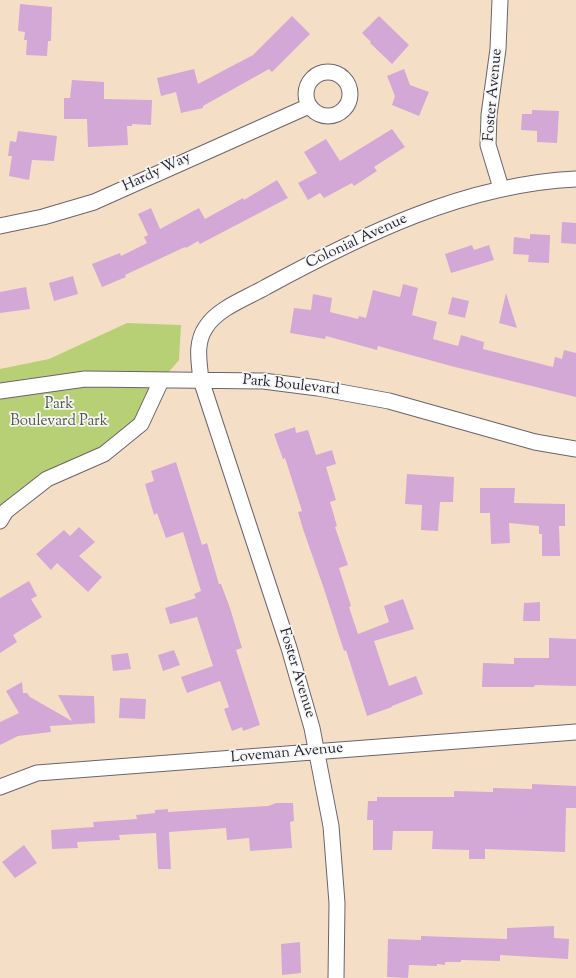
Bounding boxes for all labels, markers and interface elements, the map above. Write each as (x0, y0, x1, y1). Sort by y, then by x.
street label: Foster Avenue (481, 48, 507, 142)
street label: Hardy Way (120, 149, 194, 197)
street label: Colonial Avenue (304, 211, 410, 273)
street label: Park Boulevard (242, 372, 340, 400)
park label: Park Boulevard Park (10, 396, 108, 431)
street label: Foster Avenue (274, 626, 318, 720)
street label: Loveman Avenue (230, 740, 344, 768)

